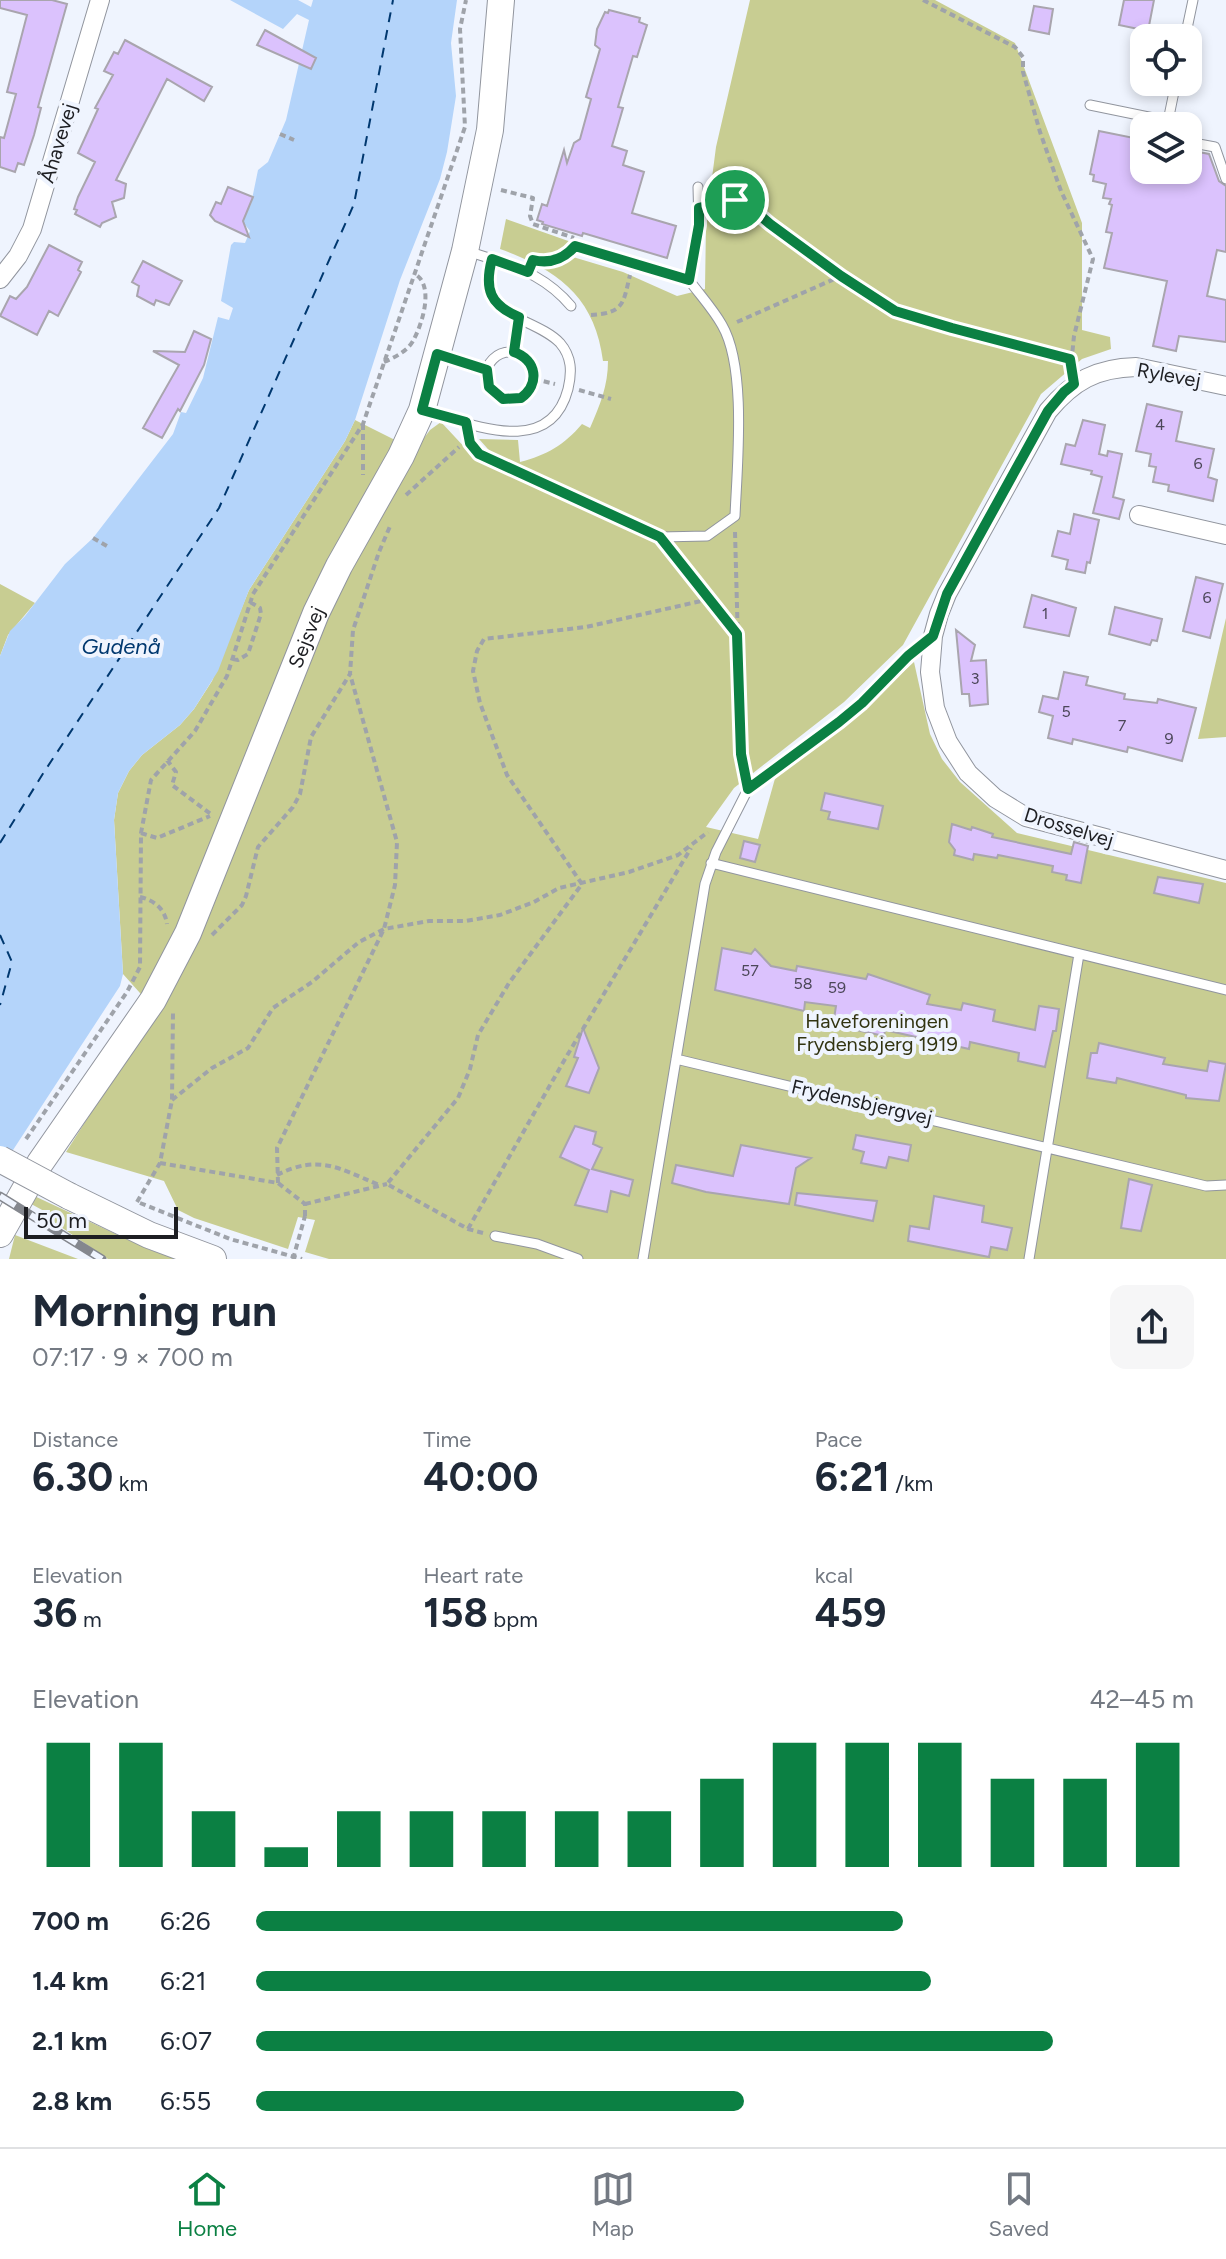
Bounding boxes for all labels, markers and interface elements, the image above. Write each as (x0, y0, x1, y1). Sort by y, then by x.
map controls (1130, 24, 1202, 184)
button: locate (1130, 24, 1202, 96)
street label: Åhavevej (35, 100, 81, 186)
button: layers (1130, 112, 1202, 184)
pin (701, 166, 769, 234)
icon: arrive (713, 178, 757, 222)
street label: Rylevej (1135, 358, 1203, 392)
house number: 4 (1155, 415, 1165, 434)
house number: 6 (1193, 454, 1203, 473)
house number: 6 (1202, 588, 1212, 607)
street label: Sejsvej (283, 602, 329, 672)
house number: 1 (1042, 604, 1048, 623)
water label: Gudenå (81, 633, 161, 660)
house number: 3 (971, 669, 979, 688)
house number: 5 (1061, 702, 1071, 721)
house number: 7 (1118, 716, 1127, 735)
house number: 9 (1164, 729, 1174, 748)
street label: Drosselvej (1021, 802, 1117, 852)
house number: 57 (741, 961, 759, 980)
house number: 58 (793, 974, 813, 993)
house number: 59 (828, 978, 846, 997)
park label: Haveforeningen Frydensbjerg 1919 (796, 1009, 958, 1056)
street label: Frydensbjergvej (789, 1074, 935, 1130)
scale bar (24, 1203, 178, 1239)
text: 50 m (36, 1207, 87, 1234)
text: Morning run (32, 1284, 277, 1337)
button: share (1110, 1285, 1194, 1369)
text: 07:17 · 9 × 700 m (32, 1341, 233, 1373)
text: Distance (32, 1426, 118, 1453)
text: Time (423, 1426, 471, 1453)
text: Pace (815, 1426, 862, 1453)
text: 6.30 (32, 1453, 113, 1501)
text: 40:00 (423, 1453, 538, 1501)
text: 6:21 (815, 1453, 890, 1501)
text: km (113, 1470, 148, 1497)
text: /km (890, 1470, 933, 1497)
text: Elevation (32, 1562, 122, 1589)
text: Heart rate (423, 1562, 523, 1589)
text: kcal (815, 1562, 853, 1589)
text: 36 (32, 1589, 77, 1637)
text: 158 (423, 1589, 488, 1637)
text: 459 (815, 1589, 886, 1637)
text: m (77, 1606, 102, 1633)
text: bpm (488, 1606, 538, 1633)
text: Elevation (32, 1683, 139, 1715)
text: 42–45 m (1089, 1683, 1194, 1715)
text: 700 m (32, 1905, 109, 1937)
text: 6:26 (160, 1905, 211, 1937)
text: 1.4 km (32, 1965, 109, 1997)
text: 6:21 (160, 1965, 207, 1997)
text: 2.1 km (32, 2025, 107, 2057)
text: 6:07 (160, 2025, 212, 2057)
text: 2.8 km (32, 2085, 112, 2117)
text: 6:55 (160, 2085, 211, 2117)
tab: Home (177, 2167, 237, 2242)
tab: Map (591, 2167, 635, 2242)
tab: Saved (988, 2167, 1049, 2242)

